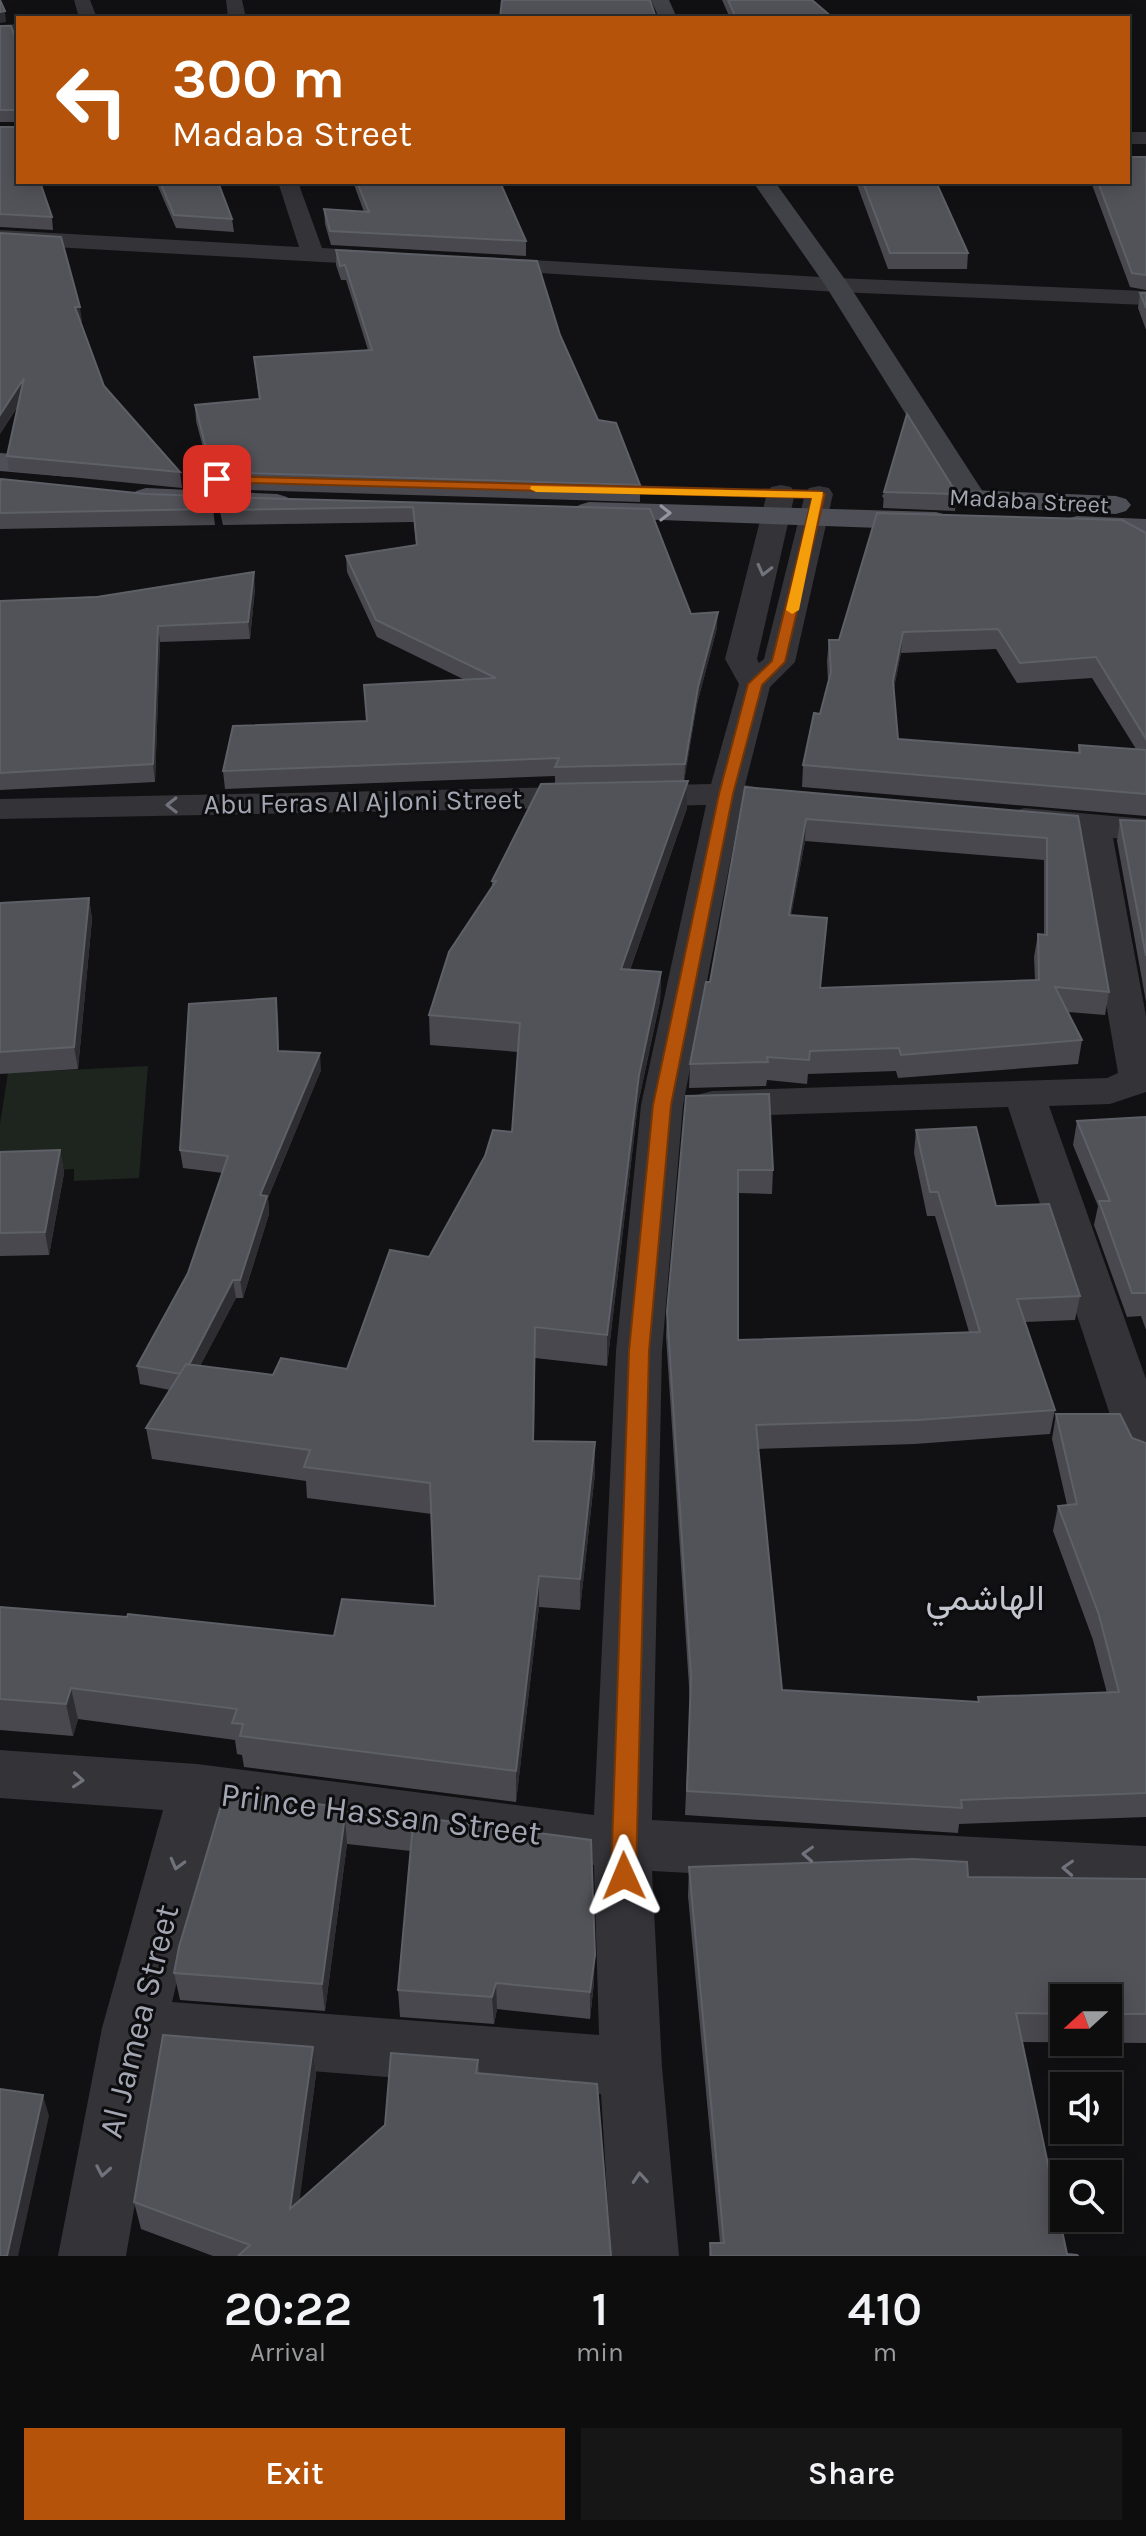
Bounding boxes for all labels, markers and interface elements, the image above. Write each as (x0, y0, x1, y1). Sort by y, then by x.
text: 300 m (172, 46, 345, 111)
icon: left (40, 48, 144, 152)
text: Madaba Street (172, 113, 412, 155)
pin (183, 445, 251, 513)
icon: arrive (195, 457, 239, 501)
street label: Madaba Street (948, 483, 1110, 519)
one-way arrow (659, 504, 672, 521)
one-way arrow (756, 562, 773, 576)
street label: Abu Feras Al Ajloni Street (203, 782, 523, 821)
one-way arrow (165, 797, 178, 814)
district label: الهاشمي (926, 1577, 1045, 1627)
one-way arrow (72, 1771, 85, 1788)
street label: Prince Hassan Street (218, 1774, 543, 1854)
position arrow (582, 1834, 666, 1918)
one-way arrow (802, 1846, 815, 1863)
one-way arrow (169, 1856, 186, 1870)
one-way arrow (1061, 1860, 1074, 1877)
street label: Al Jamea Street (91, 1900, 187, 2142)
north arrow (1050, 1984, 1122, 2056)
map controls (1050, 1984, 1122, 2232)
button: sound (1050, 2072, 1122, 2144)
button: search (1050, 2160, 1122, 2232)
one-way arrow (96, 2164, 113, 2178)
one-way arrow (632, 2171, 649, 2184)
text: 20:22 (224, 2281, 352, 2337)
text: 1 (591, 2281, 608, 2337)
text: 410 (847, 2281, 922, 2337)
text: Arrival (250, 2337, 326, 2368)
text: min (576, 2337, 624, 2368)
text: m (873, 2337, 897, 2368)
button: Exit (24, 2428, 565, 2520)
button: Share (581, 2428, 1122, 2520)

